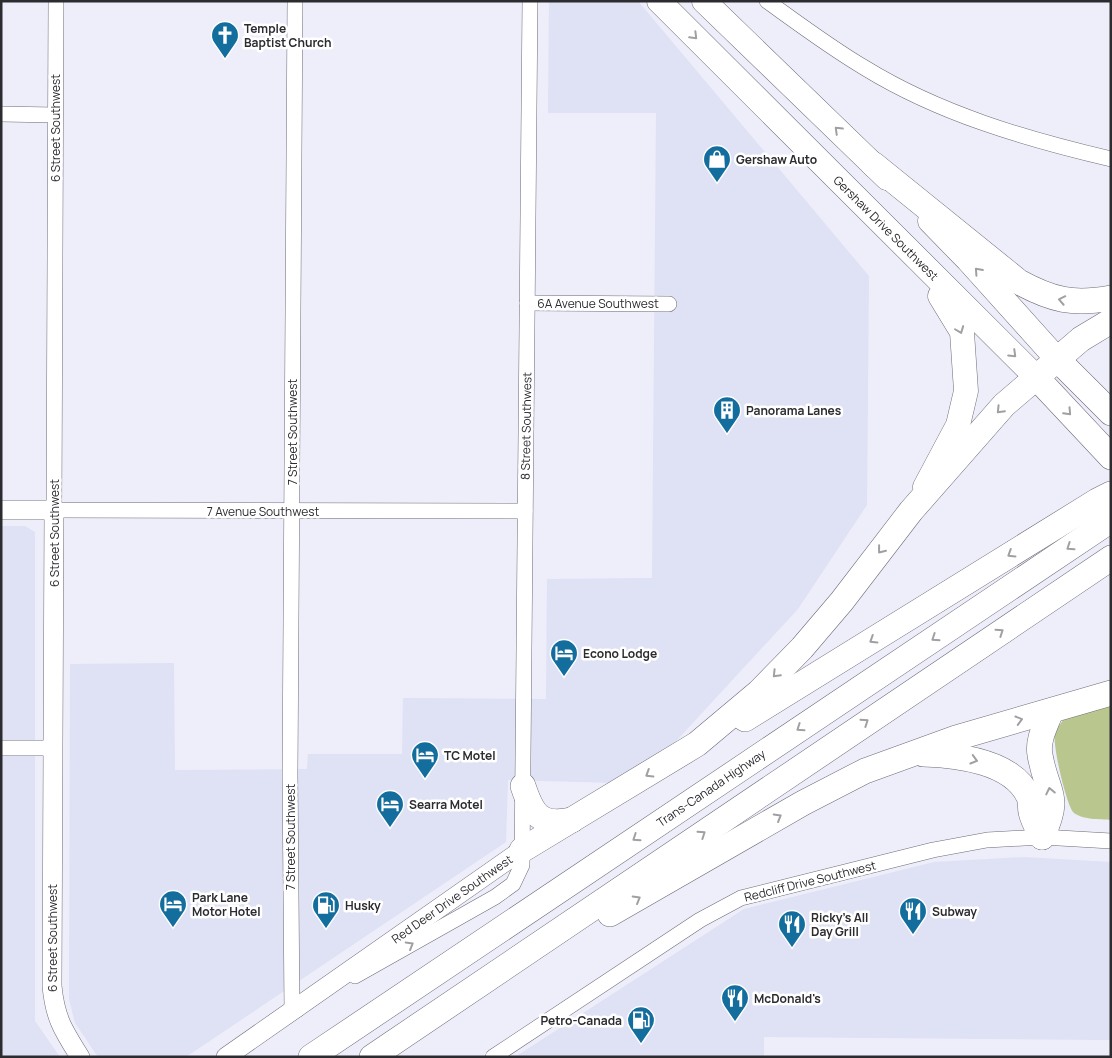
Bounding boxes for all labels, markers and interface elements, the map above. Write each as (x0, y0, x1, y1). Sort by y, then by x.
church icon: Temple Baptist Church (210, 20, 240, 59)
place label: Temple Baptist Church (244, 20, 332, 51)
one-way arrow (688, 30, 697, 39)
street label: 6 Street Southwest (47, 74, 64, 182)
one-way arrow (835, 127, 844, 136)
shop icon: Gershaw Auto (702, 144, 732, 183)
place label: Gershaw Auto (736, 151, 817, 168)
street label: Gershaw Drive Southwest (830, 172, 942, 284)
one-way arrow (975, 268, 984, 277)
street label: 6A Avenue Southwest (537, 295, 659, 312)
one-way arrow (1058, 295, 1067, 305)
one-way arrow (953, 325, 964, 334)
one-way arrow (1007, 348, 1016, 357)
street label: 8 Street Southwest (517, 372, 535, 480)
street label: 7 Street Southwest (284, 378, 301, 485)
building icon: Panorama Lanes (712, 395, 742, 434)
place label: Panorama Lanes (746, 402, 842, 419)
one-way arrow (997, 404, 1006, 413)
one-way arrow (1062, 407, 1071, 416)
street label: 6 Street Southwest (46, 479, 63, 587)
street label: 7 Avenue Southwest (207, 503, 319, 520)
one-way arrow (1067, 541, 1076, 550)
one-way arrow (878, 544, 887, 554)
one-way arrow (1007, 548, 1016, 557)
one-way arrow (995, 629, 1004, 638)
one-way arrow (932, 632, 941, 641)
one-way arrow (869, 633, 878, 643)
hotel icon: Econo Lodge (549, 638, 579, 677)
place label: Econo Lodge (583, 645, 657, 662)
one-way arrow (773, 668, 782, 677)
one-way arrow (1015, 715, 1023, 725)
one-way arrow (860, 719, 869, 728)
one-way arrow (797, 722, 806, 731)
hotel icon: TC Motel (410, 740, 440, 779)
street label: Trans-Canada Highway (653, 745, 769, 831)
place label: TC Motel (444, 747, 496, 764)
one-way arrow (969, 755, 977, 765)
one-way arrow (645, 767, 654, 777)
street label: 7 Street Southwest (282, 783, 299, 890)
one-way arrow (1045, 786, 1056, 795)
hotel icon: Searra Motel (375, 789, 405, 828)
place label: Searra Motel (409, 796, 483, 813)
one-way arrow (773, 814, 782, 824)
one-way arrow (697, 831, 706, 840)
one-way arrow (633, 832, 642, 841)
street label: Red Deer Drive Southwest (388, 851, 516, 947)
street label: Redcliff Drive Southwest (742, 856, 878, 906)
street label: 6 Street Southwest (44, 884, 61, 992)
hotel icon: Park Lane Motor Hotel (158, 889, 188, 928)
place label: Park Lane Motor Hotel (192, 889, 261, 920)
fuel station icon: Husky (311, 890, 341, 929)
one-way arrow (632, 895, 641, 905)
restaurant icon: Subway (898, 896, 928, 935)
place label: Husky (345, 897, 381, 914)
place label: Subway (932, 903, 977, 920)
restaurant icon: Ricky's All Day Grill (777, 909, 807, 948)
place label: Ricky's All Day Grill (811, 909, 869, 940)
one-way arrow (405, 941, 414, 951)
restaurant icon: McDonald's (720, 983, 750, 1022)
place label: McDonald's (754, 990, 821, 1007)
fuel station icon: Petro-Canada (626, 1005, 656, 1044)
place label: Petro-Canada (540, 1012, 622, 1029)

